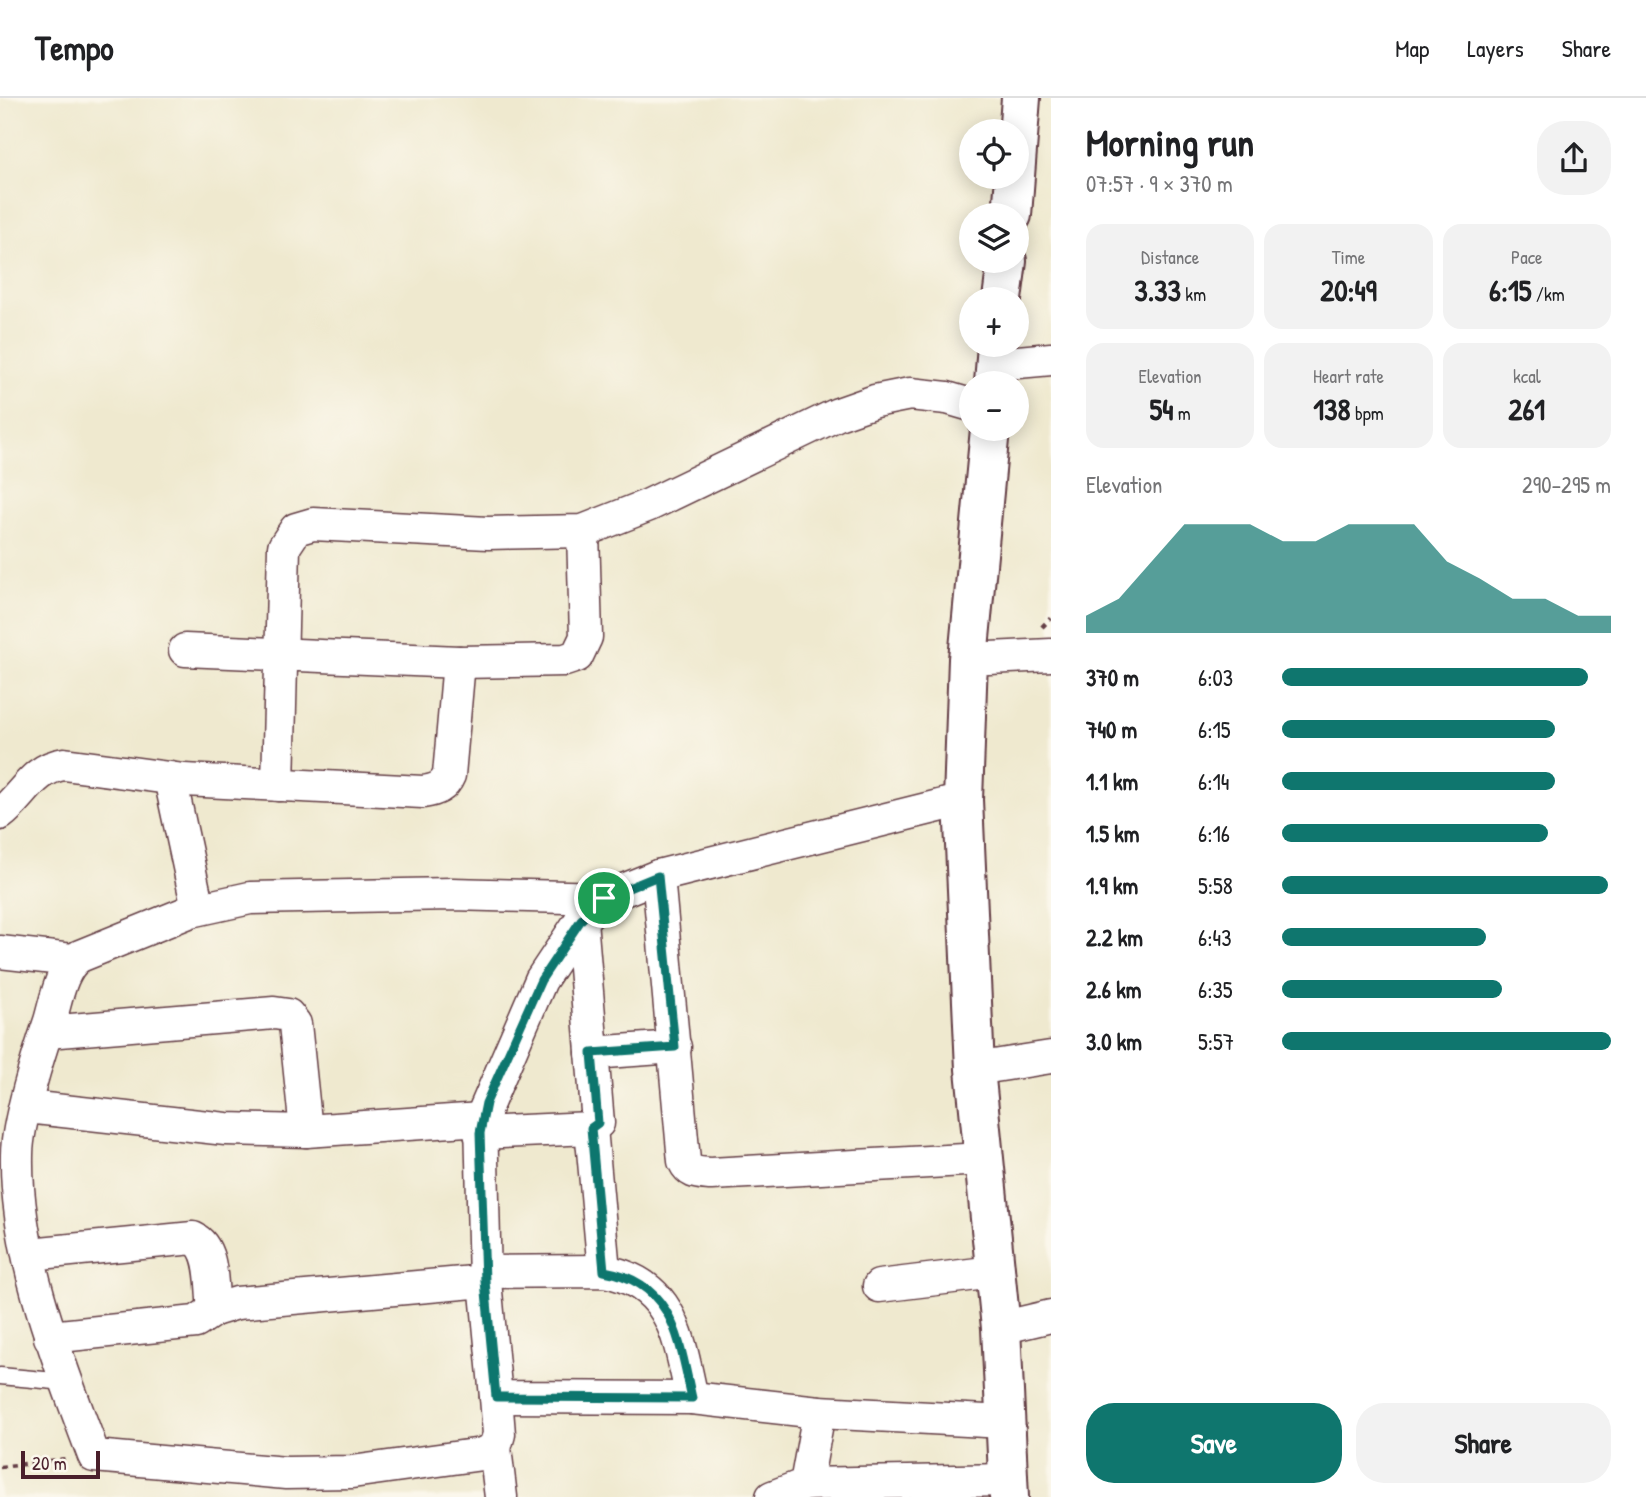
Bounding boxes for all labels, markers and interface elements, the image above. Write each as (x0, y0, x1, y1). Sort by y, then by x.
text: Tempo (35, 26, 113, 70)
text: Map (1395, 32, 1429, 64)
text: Layers (1467, 32, 1524, 64)
text: Share (1562, 32, 1611, 64)
text: Morning run (1086, 116, 1254, 168)
map controls (959, 119, 1029, 441)
button: locate (959, 119, 1029, 189)
button: share (1537, 121, 1611, 195)
text: 07:57 · 9 × 370 m (1086, 168, 1233, 199)
button: layers (959, 203, 1029, 273)
text: Distance (1141, 244, 1199, 270)
text: Time (1332, 244, 1365, 270)
text: Pace (1511, 244, 1543, 270)
text: 3.33 (1134, 270, 1181, 310)
text: 20:49 (1320, 270, 1377, 310)
text: 6:15 (1489, 270, 1531, 310)
text: km (1181, 281, 1206, 307)
text: /km (1531, 281, 1565, 307)
button: + (959, 287, 1029, 357)
text: Elevation (1139, 363, 1202, 389)
text: Heart rate (1313, 363, 1384, 389)
text: kcal (1513, 363, 1541, 389)
button: − (959, 371, 1029, 441)
text: 54 (1150, 389, 1173, 429)
text: 138 (1313, 389, 1351, 429)
text: 261 (1508, 389, 1545, 429)
text: m (1173, 400, 1191, 426)
text: bpm (1351, 400, 1384, 426)
text: Elevation (1086, 469, 1162, 500)
text: 290–295 m (1522, 469, 1611, 500)
text: 370 m (1086, 662, 1139, 693)
text: 6:03 (1198, 662, 1233, 693)
text: 740 m (1086, 714, 1137, 745)
text: 6:15 (1198, 714, 1231, 745)
text: 1.1 km (1086, 766, 1138, 797)
text: 6:14 (1198, 766, 1230, 797)
text: 1.5 km (1086, 818, 1139, 849)
text: 6:16 (1198, 818, 1230, 849)
pin (574, 868, 634, 928)
text: 1.9 km (1086, 870, 1138, 901)
text: 5:58 (1198, 870, 1233, 901)
icon: arrive (585, 879, 623, 917)
text: 2.2 km (1086, 922, 1143, 953)
text: 6:43 (1198, 922, 1231, 953)
text: 2.6 km (1086, 974, 1141, 1005)
text: 6:35 (1198, 974, 1233, 1005)
text: 3.0 km (1086, 1026, 1142, 1057)
text: 5:57 (1198, 1026, 1234, 1057)
button: Save (1086, 1403, 1342, 1483)
button: Share (1356, 1403, 1611, 1483)
scale bar (21, 1448, 100, 1480)
text: 20 m (32, 1450, 67, 1476)

